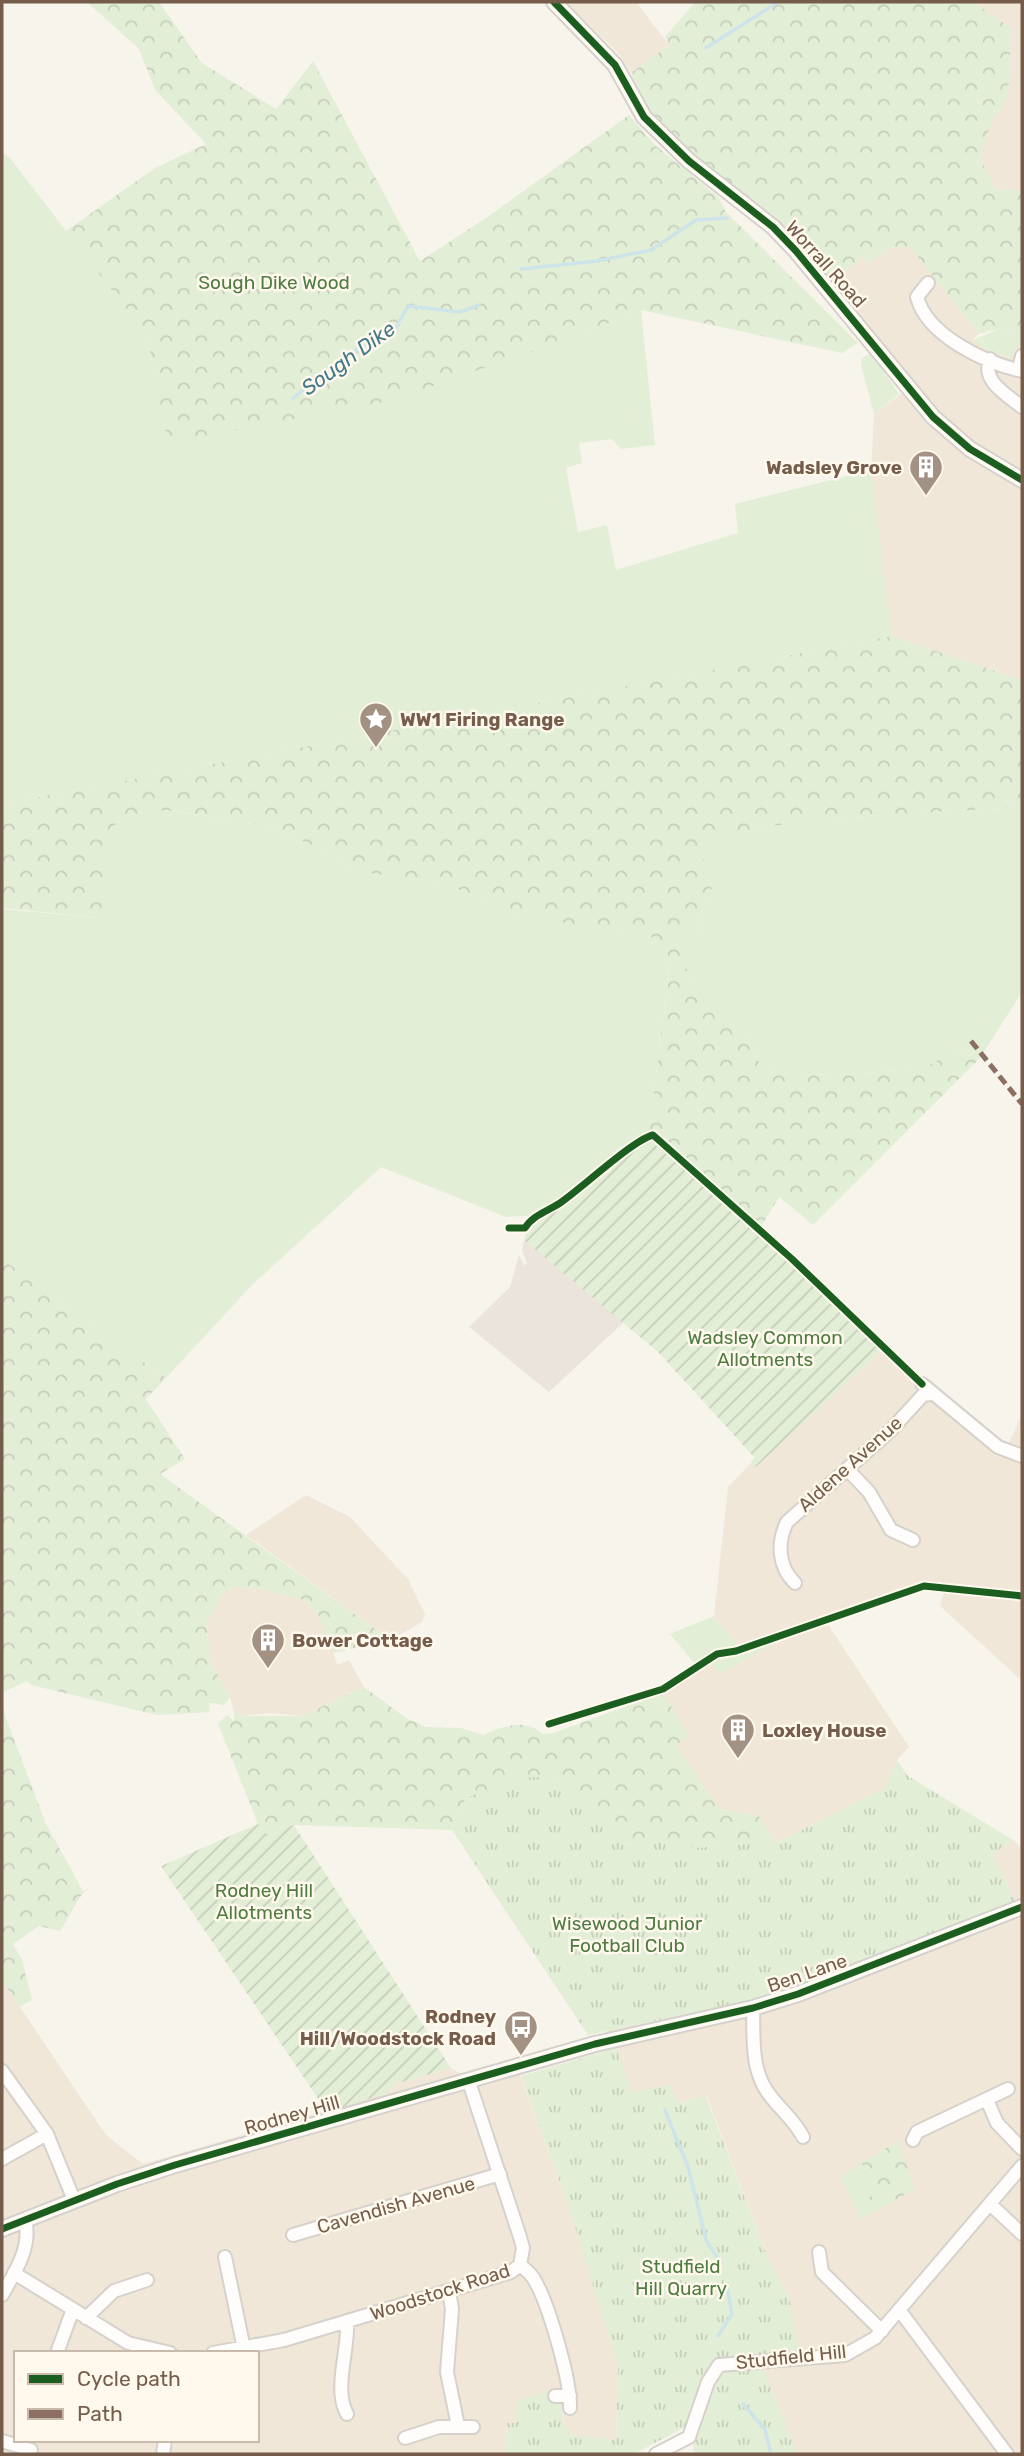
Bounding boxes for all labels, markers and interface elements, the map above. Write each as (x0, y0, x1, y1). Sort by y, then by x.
street label: Worrall Road (781, 216, 871, 312)
park label: Sough Dike Wood (198, 271, 350, 294)
water label: Sough Dike (296, 315, 400, 400)
building icon: Wadsley Grove (907, 448, 945, 497)
place label: Wadsley Grove (766, 456, 902, 479)
place icon: WW1 Firing Range (357, 700, 395, 749)
place label: WW1 Firing Range (400, 708, 565, 731)
park label: Wadsley Common Allotments (687, 1326, 843, 1371)
street label: Aldene Avenue (793, 1411, 907, 1517)
building icon: Bower Cottage (249, 1621, 287, 1670)
place label: Bower Cottage (292, 1629, 433, 1652)
building icon: Loxley House (719, 1711, 757, 1760)
place label: Loxley House (762, 1719, 887, 1742)
park label: Rodney Hill Allotments (215, 1879, 313, 1924)
park label: Wisewood Junior Football Club (552, 1912, 703, 1957)
street label: Ben Lane (764, 1949, 850, 1997)
place label: Rodney Hill/Woodstock Road (300, 2005, 497, 2050)
bus stop icon: Rodney Hill/Woodstock Road (502, 2008, 540, 2057)
street label: Rodney Hill (242, 2090, 342, 2140)
street label: Cavendish Avenue (314, 2171, 478, 2239)
park label: Studfield Hill Quarry (635, 2255, 727, 2300)
street label: Woodstock Road (367, 2259, 513, 2325)
street label: Studfield Hill (735, 2340, 847, 2374)
legend (14, 2351, 259, 2442)
text: Cycle path (77, 2366, 181, 2391)
text: Path (77, 2401, 123, 2426)

